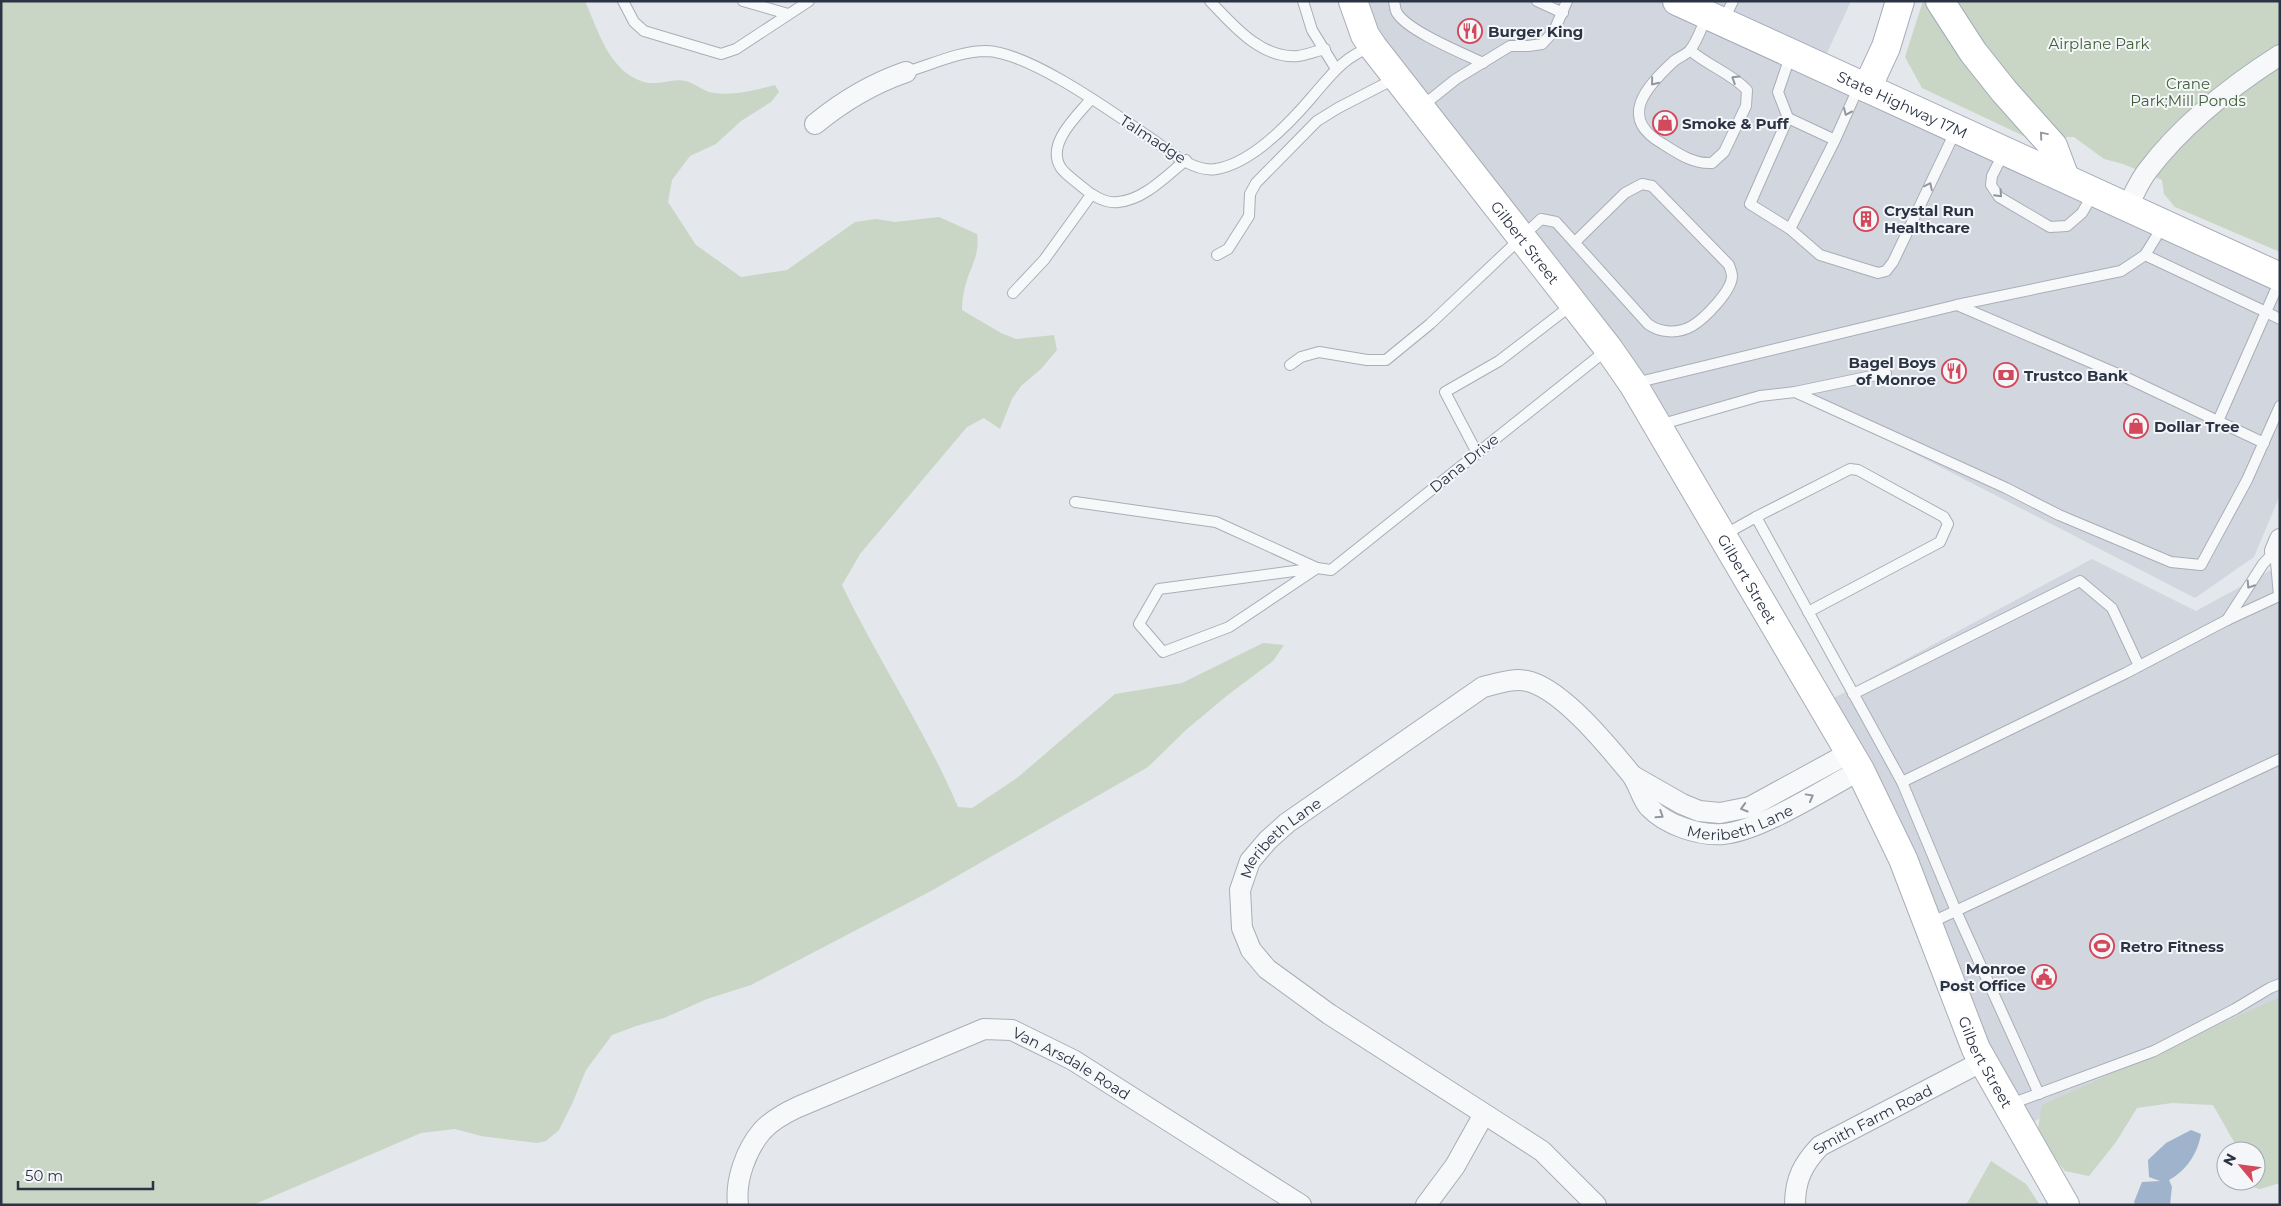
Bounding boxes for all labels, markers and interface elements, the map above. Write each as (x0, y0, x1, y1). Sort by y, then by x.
restaurant icon: Burger King (1457, 18, 1483, 44)
place label: Burger King (1488, 22, 1583, 41)
park label: Airplane Park (2048, 34, 2150, 53)
street label: State Highway 17M (1834, 66, 1971, 142)
park label: Crane Park;Mill Ponds (2130, 74, 2246, 110)
one-way arrow (1651, 76, 1660, 86)
one-way arrow (1731, 76, 1740, 86)
one-way arrow (1843, 107, 1853, 116)
shop icon: Smoke & Puff (1652, 110, 1678, 136)
street label: Talmadge (1116, 111, 1190, 167)
place label: Smoke & Puff (1682, 114, 1790, 133)
one-way arrow (2040, 131, 2049, 140)
one-way arrow (1923, 183, 1933, 192)
one-way arrow (1993, 188, 2002, 197)
street label: Gilbert Street (1487, 197, 1564, 288)
place label: Crystal Run Healthcare (1884, 201, 1974, 237)
building icon: Crystal Run Healthcare (1853, 206, 1879, 232)
place label: Bagel Boys of Monroe (1849, 353, 1936, 389)
restaurant icon: Bagel Boys of Monroe (1941, 358, 1967, 384)
bank icon: Trustco Bank (1993, 362, 2019, 388)
place label: Trustco Bank (2024, 366, 2128, 385)
shop icon: Dollar Tree (2123, 413, 2149, 439)
place label: Dollar Tree (2154, 417, 2240, 436)
street label: Dana Drive (1426, 429, 1502, 497)
street label: Gilbert Street (1714, 530, 1781, 627)
one-way arrow (2247, 579, 2256, 588)
street label: Meribeth Lane (1235, 793, 1325, 881)
one-way arrow (1805, 793, 1814, 803)
street label: Meribeth Lane (1685, 800, 1796, 844)
one-way arrow (1740, 802, 1748, 813)
one-way arrow (1655, 808, 1664, 818)
sports icon: Retro Fitness (2089, 933, 2115, 959)
place label: Retro Fitness (2120, 937, 2224, 956)
place label: Monroe Post Office (1940, 959, 2026, 995)
public building icon: Monroe Post Office (2031, 964, 2057, 990)
street label: Gilbert Street (1955, 1013, 2017, 1111)
street label: Van Arsdale Road (1010, 1022, 1134, 1103)
street label: Smith Farm Road (1808, 1080, 1935, 1158)
north arrow (2216, 1141, 2266, 1191)
text: N (2219, 1150, 2240, 1169)
scale bar (18, 1158, 152, 1190)
text: 50 m (25, 1166, 63, 1185)

